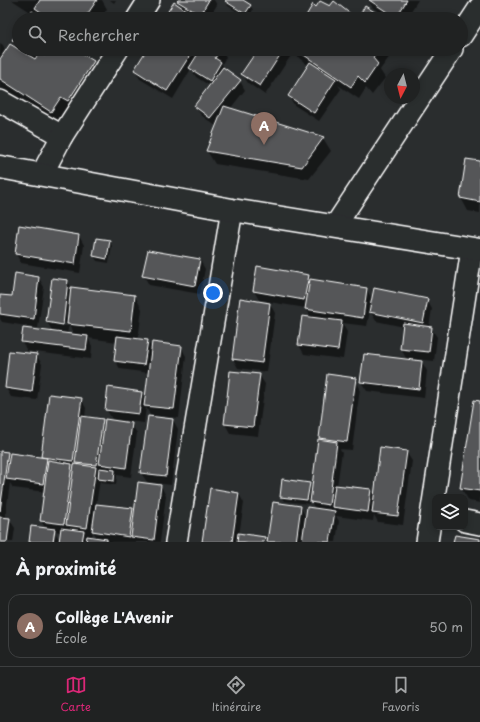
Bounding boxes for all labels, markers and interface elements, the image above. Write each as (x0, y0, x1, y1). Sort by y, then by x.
search box (12, 12, 468, 56)
icon: search (26, 23, 48, 45)
text: Rechercher (58, 23, 139, 46)
north arrow (384, 68, 420, 104)
pin: A (251, 112, 277, 145)
your location (203, 283, 223, 303)
map controls (432, 494, 468, 530)
button: layers (432, 494, 468, 530)
text: À proximité (16, 555, 116, 581)
text: Collège L'Avenir (55, 605, 173, 628)
text: A (25, 617, 35, 636)
text: 50 m (429, 617, 463, 636)
text: École (55, 628, 87, 647)
tab: Carte (60, 674, 91, 715)
tab: Itinéraire (212, 674, 261, 715)
tab: Favoris (382, 674, 420, 715)

